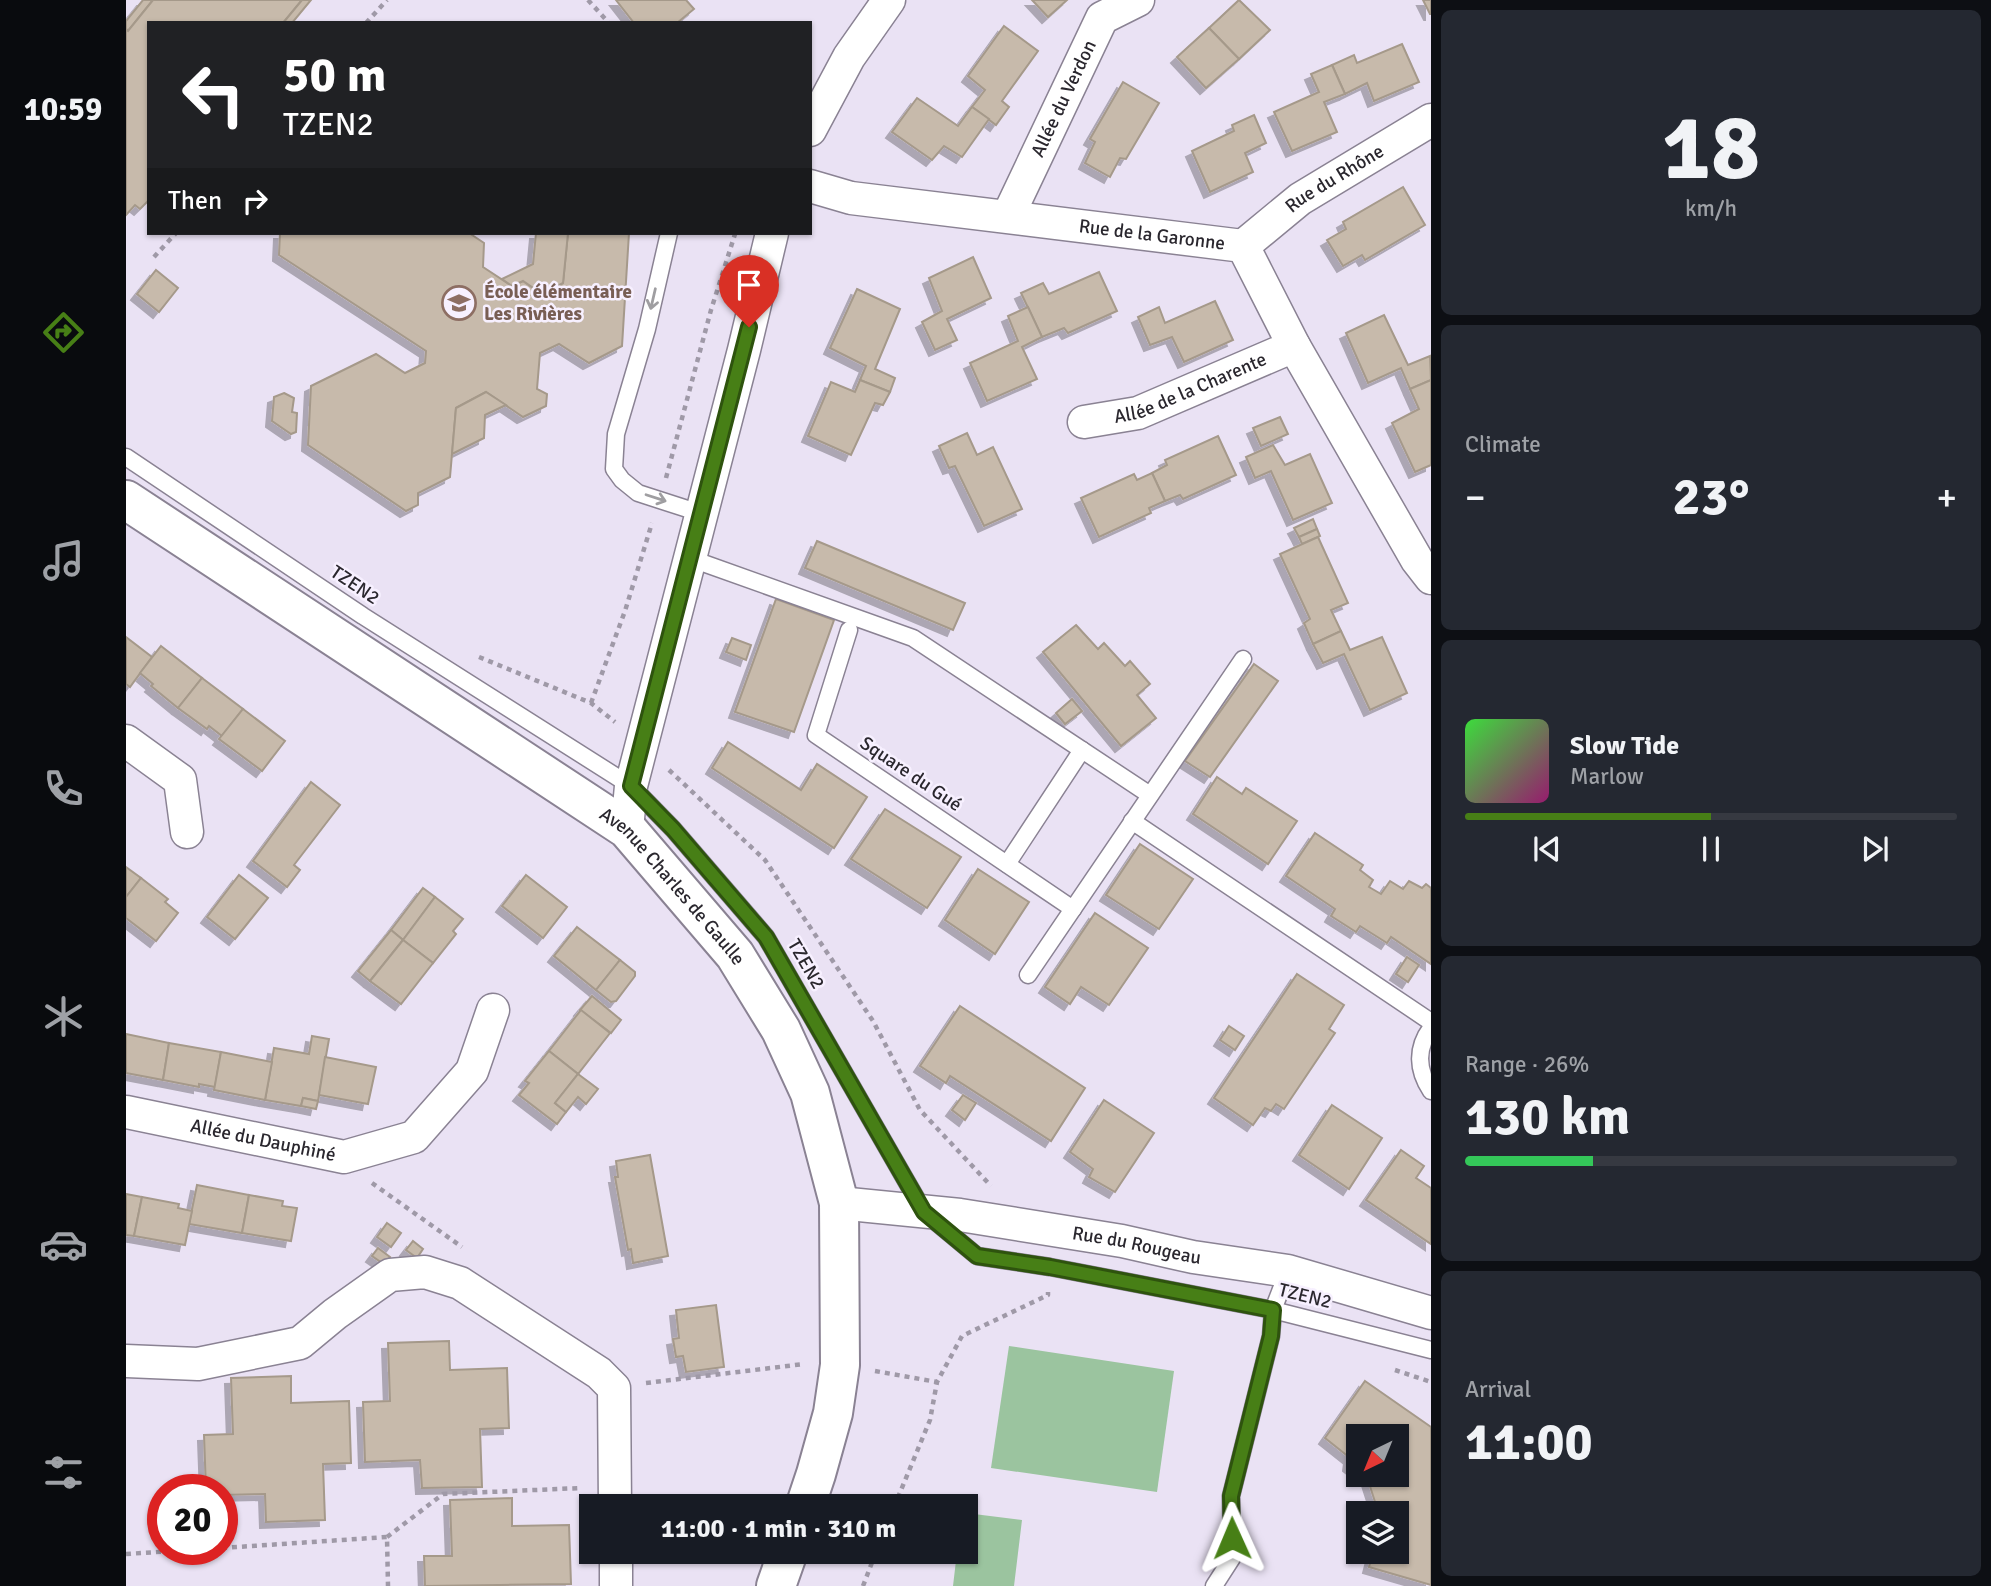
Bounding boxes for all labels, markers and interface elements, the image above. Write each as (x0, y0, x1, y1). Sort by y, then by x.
street label: Allée du Verdon (1026, 36, 1102, 161)
text: 50 m (283, 45, 386, 105)
icon: left (168, 49, 259, 140)
text: 10:59 (24, 90, 102, 129)
text: 18 (1662, 92, 1760, 205)
text: TZEN2 (283, 105, 374, 144)
street label: Rue du Rhône (1280, 139, 1388, 218)
icon: right (236, 182, 274, 220)
text: Then (168, 185, 222, 217)
text: km/h (1685, 194, 1737, 223)
street label: Rue de la Garonne (1078, 214, 1226, 256)
pin (719, 255, 779, 327)
icon: arrive (730, 266, 768, 304)
place label: École élémentaire Les Rivières (484, 280, 632, 326)
school or university icon: École élémentaire Les Rivières (440, 284, 478, 322)
one-way arrow (646, 287, 660, 310)
icon: directions (39, 308, 88, 357)
street label: Allée de la Charente (1112, 347, 1270, 429)
text: Climate (1465, 430, 1541, 459)
text: 23° (1673, 465, 1749, 529)
text: − (1465, 474, 1486, 521)
text: + (1936, 474, 1957, 521)
one-way arrow (644, 493, 666, 505)
icon: music (39, 536, 88, 585)
street label: TZEN2 (326, 560, 384, 610)
text: Slow Tide (1570, 730, 1679, 762)
street label: Square du Gué (856, 731, 966, 817)
text: Marlow (1570, 762, 1644, 791)
icon: phone (39, 764, 88, 813)
street label: Avenue Charles de Gaulle (595, 802, 750, 969)
icon: previous (1528, 830, 1566, 868)
icon: pause (1692, 830, 1730, 868)
icon: next (1856, 830, 1894, 868)
street label: TZEN2 (782, 935, 830, 993)
icon: climate (39, 992, 88, 1041)
text: Range · 26% (1465, 1050, 1589, 1079)
text: 130 km (1465, 1085, 1630, 1149)
street label: Allée du Dauphiné (188, 1114, 338, 1167)
icon: car (39, 1220, 88, 1269)
street label: Rue du Rougeau (1071, 1221, 1203, 1270)
street label: TZEN2 (1276, 1278, 1334, 1314)
text: Arrival (1465, 1375, 1531, 1404)
text: 11:00 (1465, 1410, 1593, 1474)
north arrow (1346, 1424, 1409, 1488)
map controls (1346, 1424, 1409, 1564)
icon: filters (39, 1448, 88, 1497)
speed limit sign: 20 (147, 1474, 238, 1565)
position arrow (1195, 1501, 1269, 1575)
button: layers (1346, 1501, 1409, 1564)
text: 11:00 · 1 min · 310 m (661, 1513, 896, 1545)

